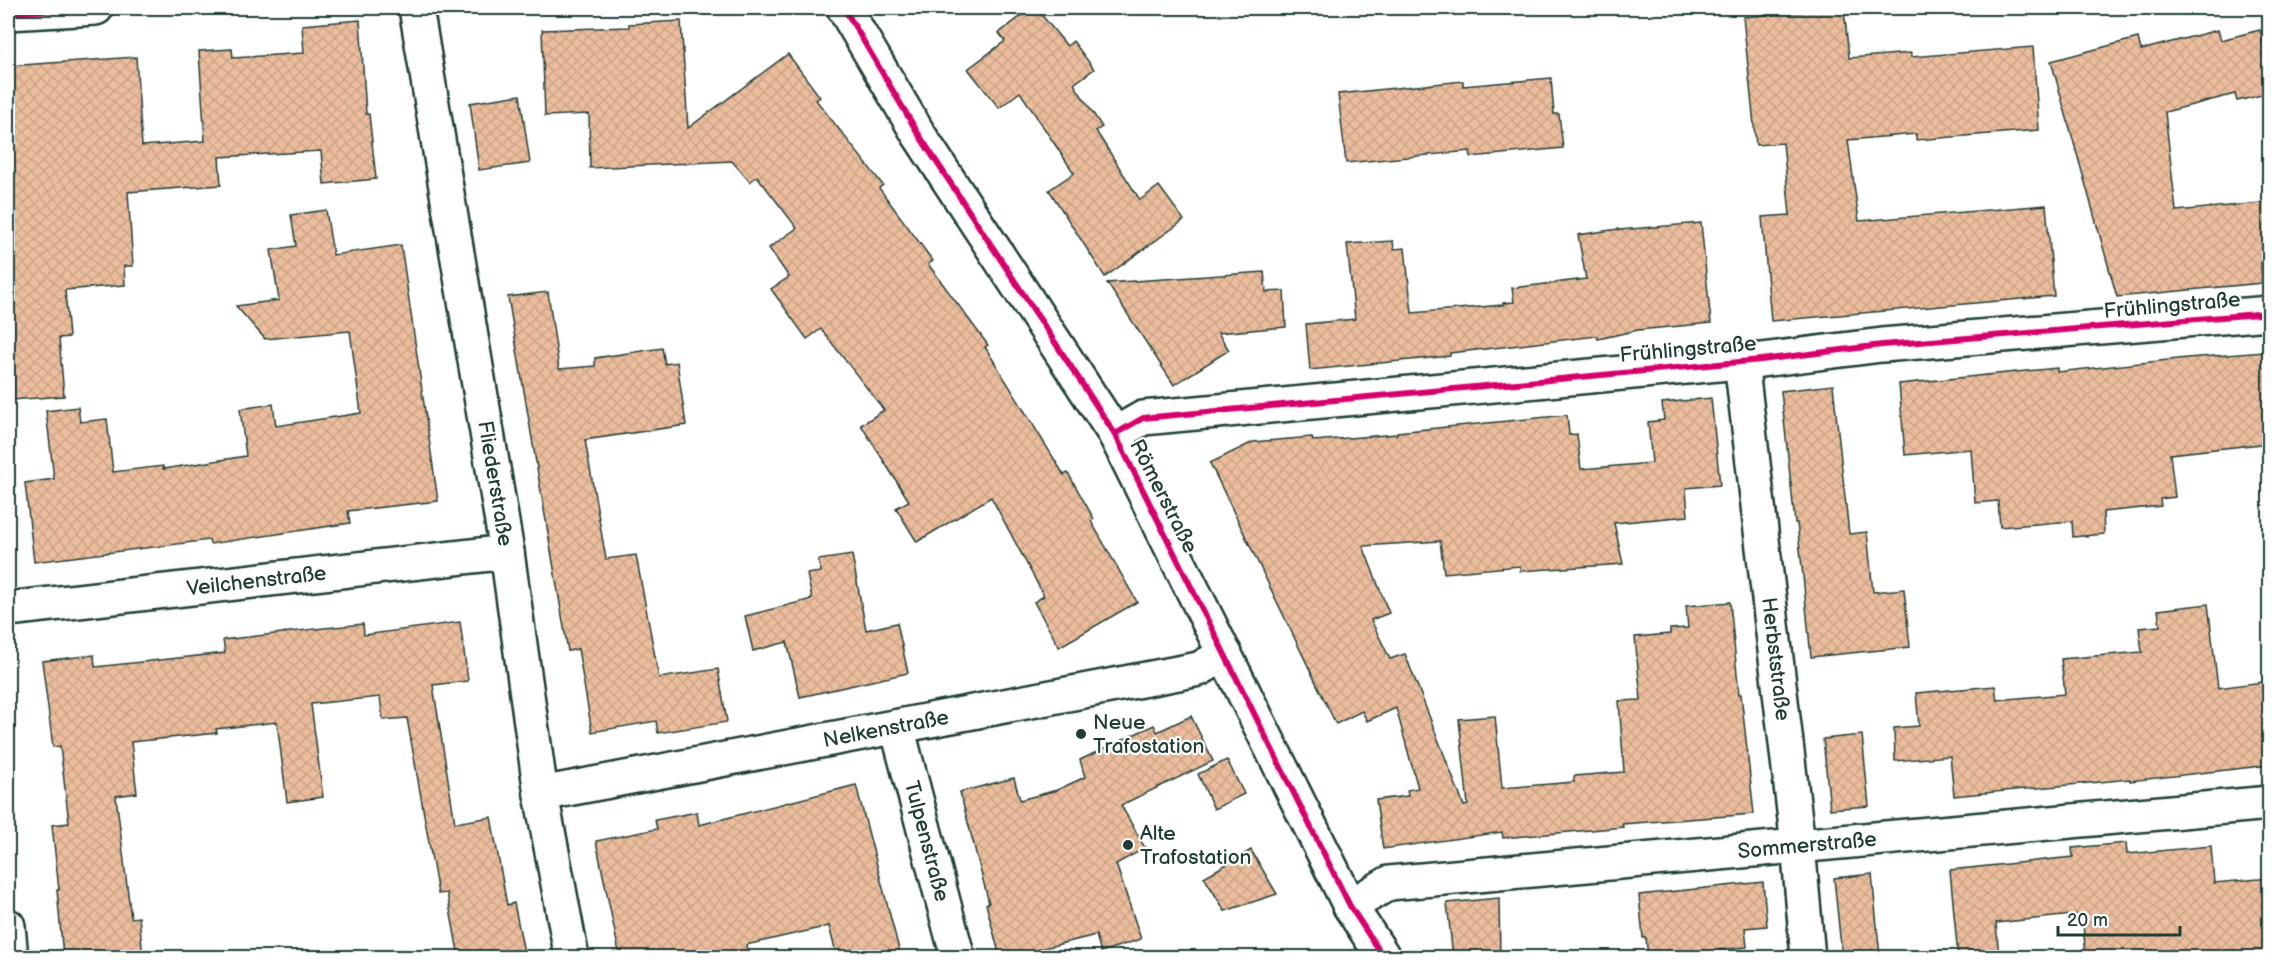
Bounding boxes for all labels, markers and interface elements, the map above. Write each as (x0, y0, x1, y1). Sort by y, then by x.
street label: Frühlingstraße (2103, 287, 2241, 324)
street label: Frühlingstraße (1619, 331, 1757, 368)
street label: Fliederstraße (472, 419, 518, 548)
street label: Römerstraße (1124, 435, 1203, 557)
street label: Veilchenstraße (185, 561, 328, 602)
street label: Herbststraße (1756, 596, 1795, 722)
street label: Nelkenstraße (821, 705, 951, 753)
place label: Neue Trafostation (1093, 710, 1204, 759)
marker: Neue Trafostation (1074, 727, 1088, 741)
street label: Tulpenstraße (899, 778, 955, 904)
place label: Alte Trafostation (1140, 821, 1251, 870)
street label: Sommerstraße (1736, 827, 1878, 864)
marker: Alte Trafostation (1121, 838, 1135, 852)
scale bar (2058, 899, 2180, 937)
text: 20 m (2067, 910, 2108, 931)

